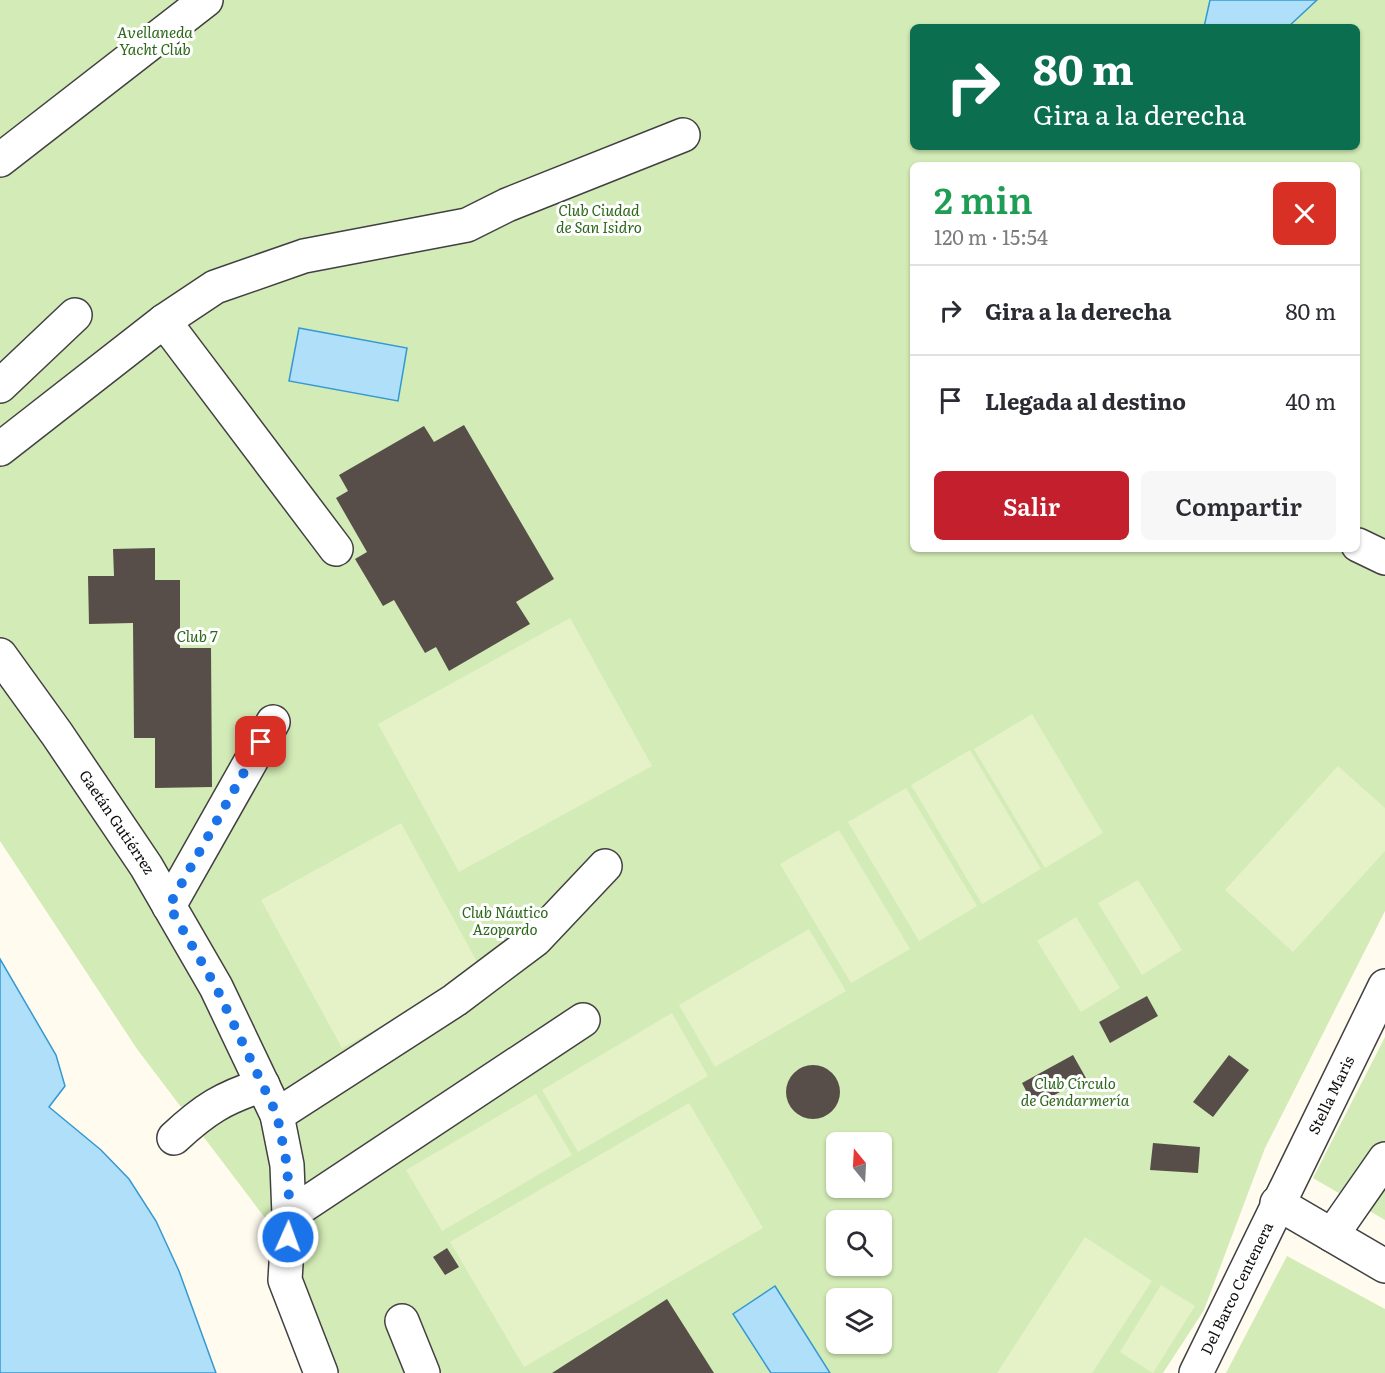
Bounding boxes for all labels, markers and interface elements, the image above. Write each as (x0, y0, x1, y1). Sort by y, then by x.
park label: Avellaneda Yacht Club (117, 20, 193, 60)
text: 80 m (1033, 36, 1134, 98)
icon: right (934, 48, 1012, 126)
text: Gira a la derecha (1033, 93, 1246, 133)
text: 2 min (934, 172, 1033, 225)
button: close (1273, 182, 1336, 245)
park label: Club Ciudad de San Isidro (556, 198, 642, 238)
text: 120 m · 15:54 (934, 221, 1048, 251)
icon: right (934, 294, 967, 327)
text: Gira a la derecha (985, 294, 1172, 327)
text: 80 m (1285, 294, 1336, 327)
icon: arrive (934, 384, 967, 417)
text: Llegada al destino (985, 384, 1186, 417)
text: 40 m (1285, 384, 1336, 417)
button: Salir (934, 471, 1129, 540)
button: Compartir (1141, 471, 1336, 540)
park label: Club 7 (177, 624, 218, 647)
pin (235, 716, 286, 767)
icon: arrive (244, 725, 277, 758)
street label: Gaetán Gutiérrez (74, 765, 161, 878)
park label: Club Náutico Azopardo (462, 900, 548, 940)
street label: Stella Maris (1301, 1051, 1359, 1138)
park label: Club Círculo de Gendarmería (1021, 1071, 1130, 1111)
north arrow (826, 1132, 892, 1198)
map controls (826, 1132, 892, 1354)
position arrow (256, 1205, 320, 1269)
button: search (826, 1210, 892, 1276)
street label: Del Barco Centenera (1194, 1217, 1278, 1358)
button: layers (826, 1288, 892, 1354)

